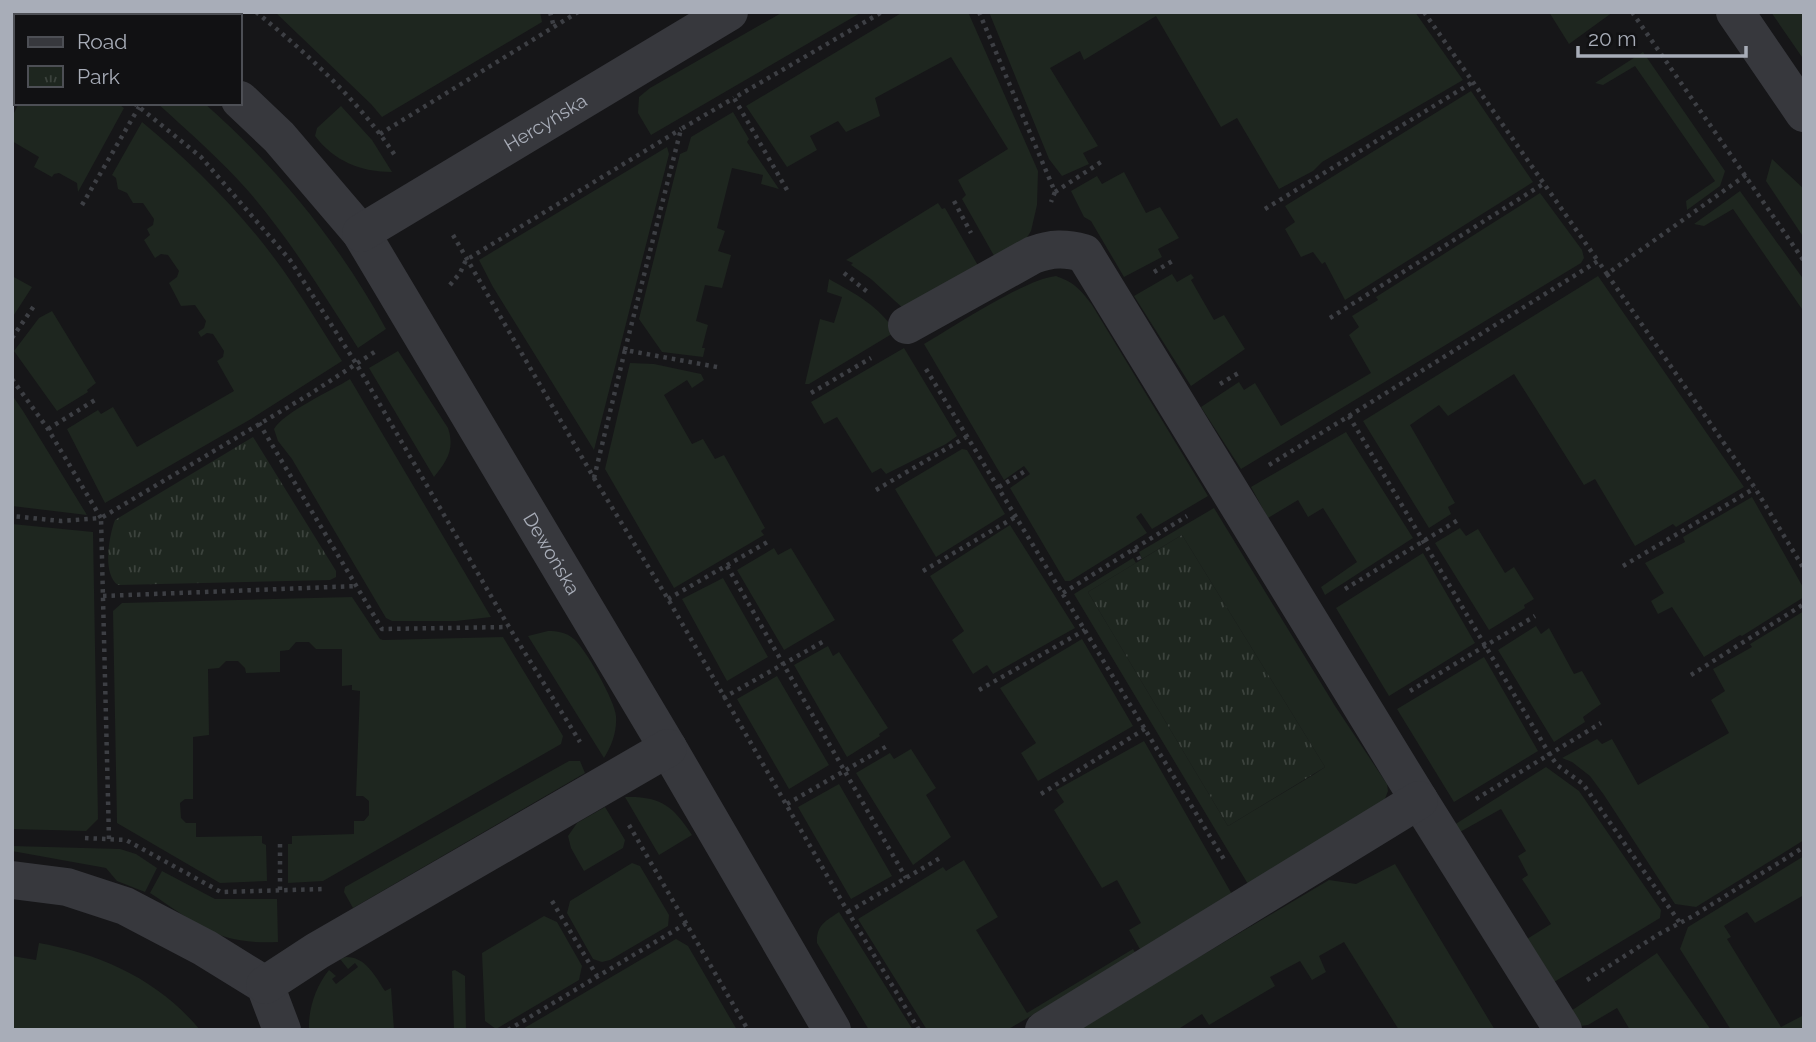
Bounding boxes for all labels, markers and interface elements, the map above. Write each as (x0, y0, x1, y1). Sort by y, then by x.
legend (14, 14, 242, 105)
scale bar (1578, 14, 1746, 58)
text: 20 m (1588, 26, 1636, 51)
text: Road (77, 29, 127, 54)
text: Park (77, 64, 120, 89)
street label: Hercyńska (500, 89, 591, 156)
street label: Dewońska (519, 508, 585, 598)

